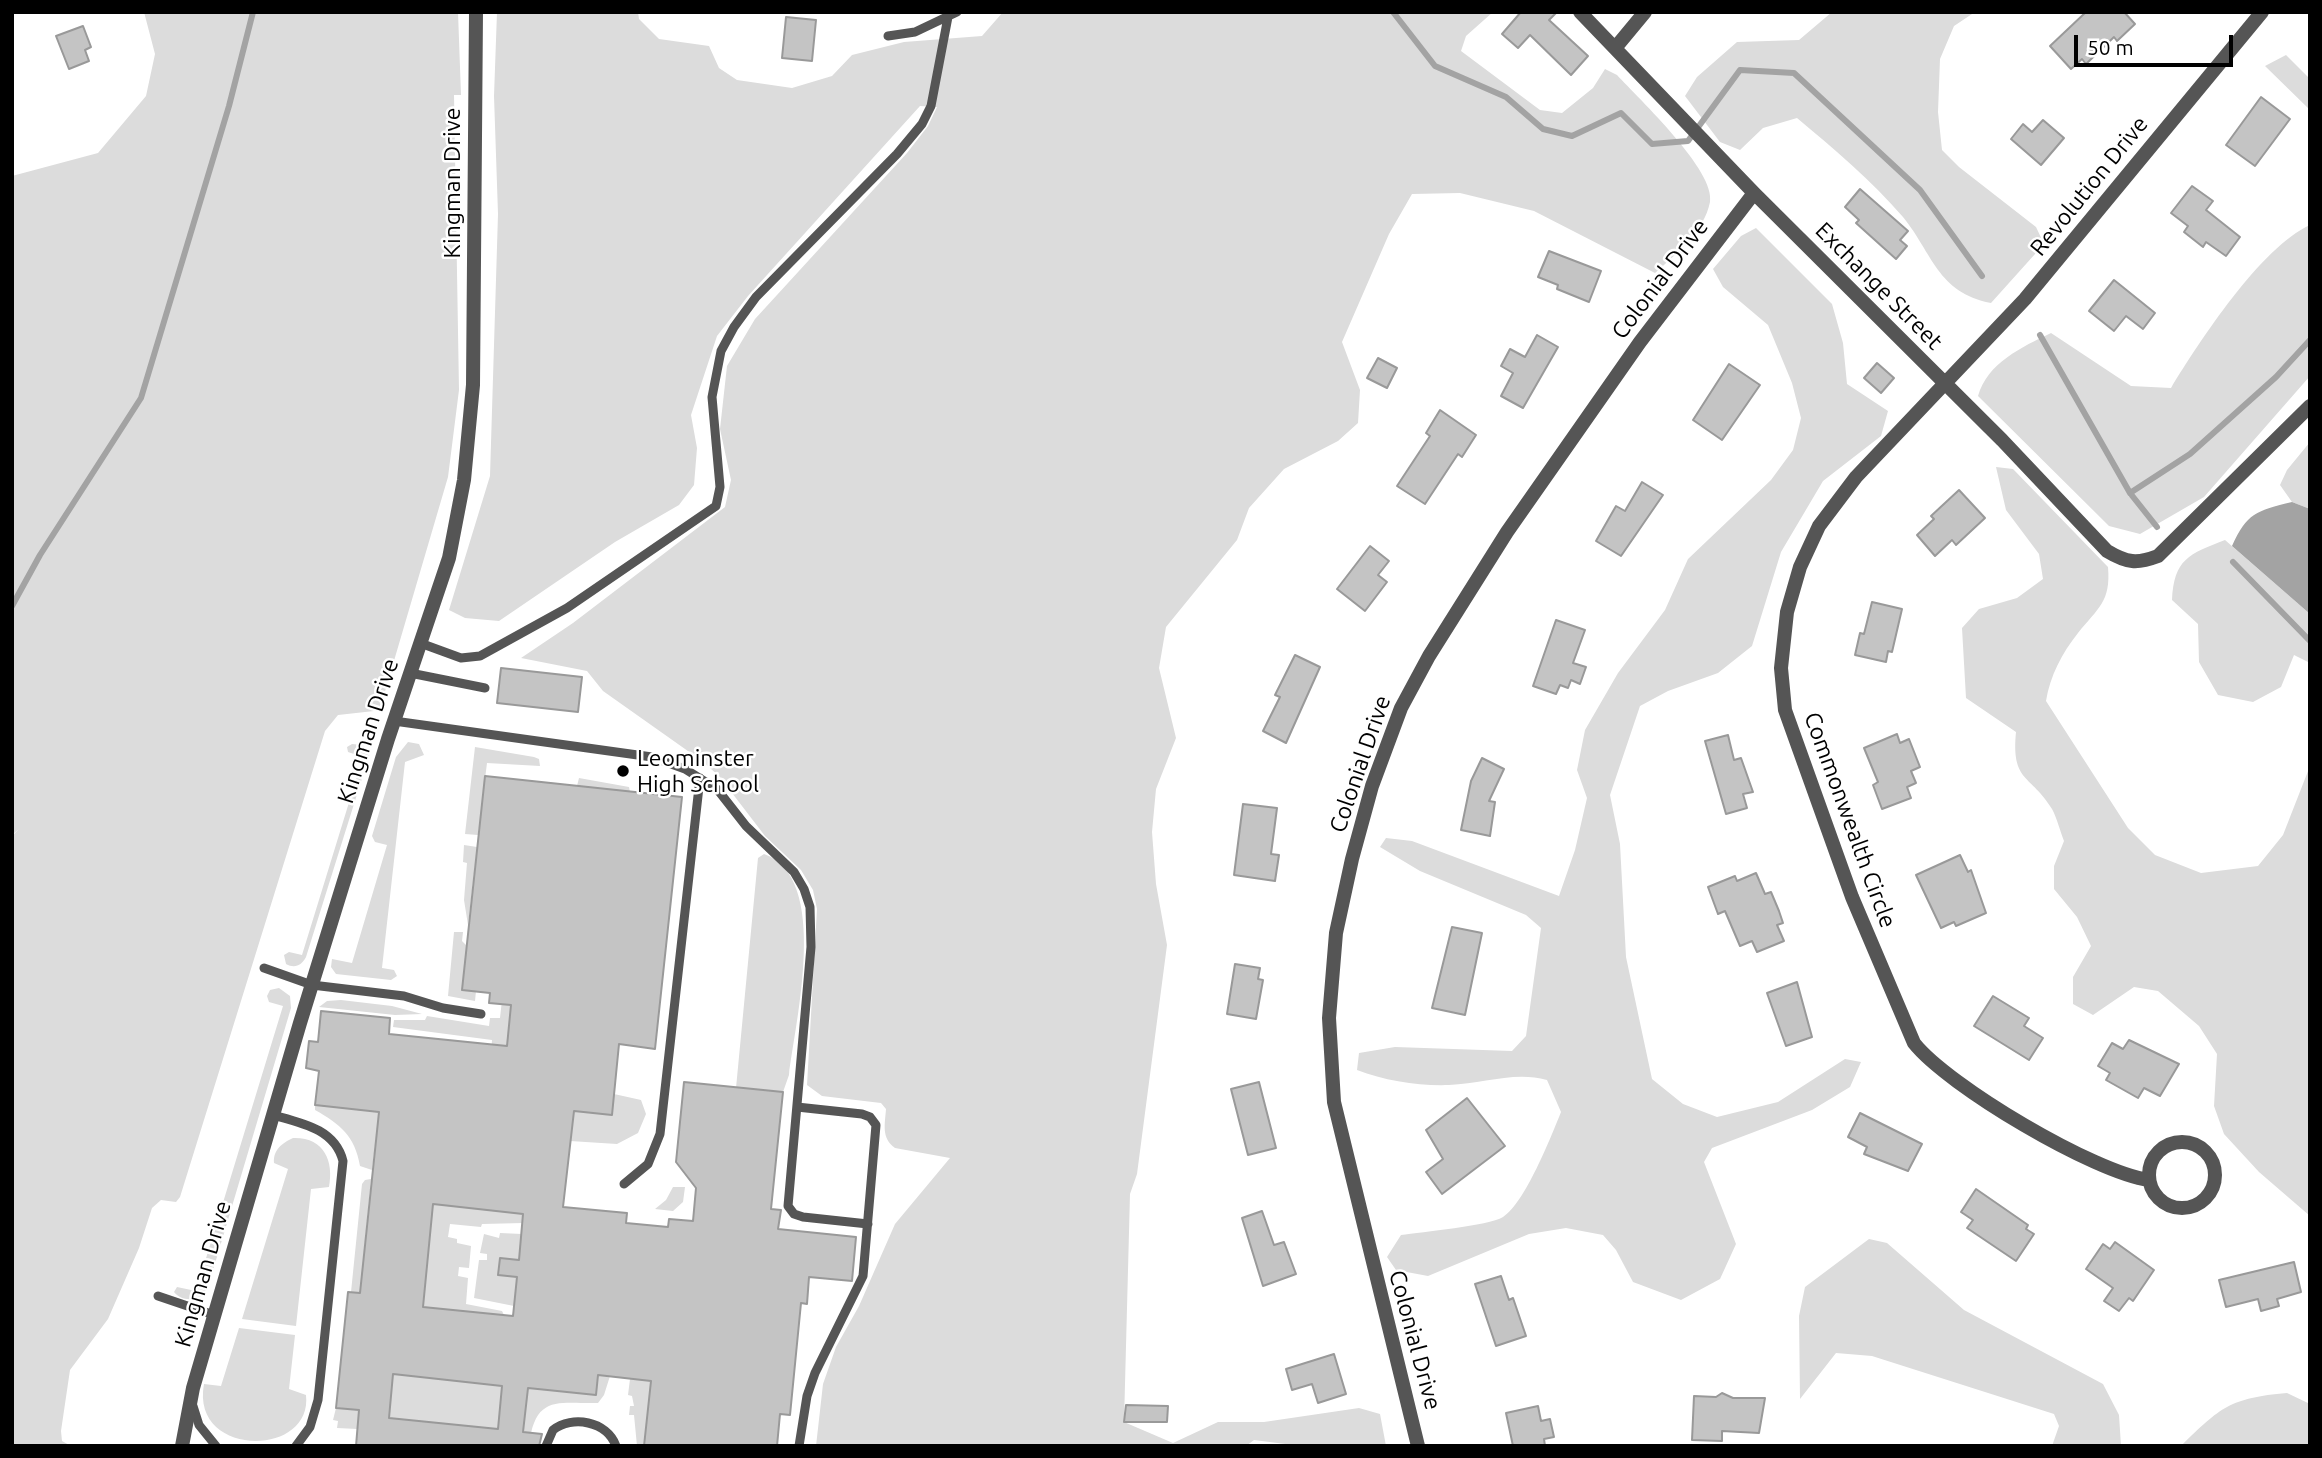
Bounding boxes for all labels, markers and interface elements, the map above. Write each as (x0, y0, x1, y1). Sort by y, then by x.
scale bar (2077, 21, 2236, 65)
text: 50 m (2087, 35, 2134, 59)
street label: Kingman Drive (438, 108, 466, 258)
street label: Revolution Drive (2024, 111, 2154, 261)
street label: Colonial Drive (1606, 214, 1714, 344)
street label: Exchange Street (1810, 217, 1948, 355)
street label: Kingman Drive (332, 655, 404, 807)
street label: Colonial Drive (1324, 692, 1396, 836)
street label: Commonwealth Circle (1798, 708, 1902, 932)
place label: Leominster High School (637, 744, 759, 798)
marker: Leominster High School (615, 763, 631, 779)
street label: Kingman Drive (169, 1198, 237, 1350)
street label: Colonial Drive (1383, 1267, 1447, 1413)

